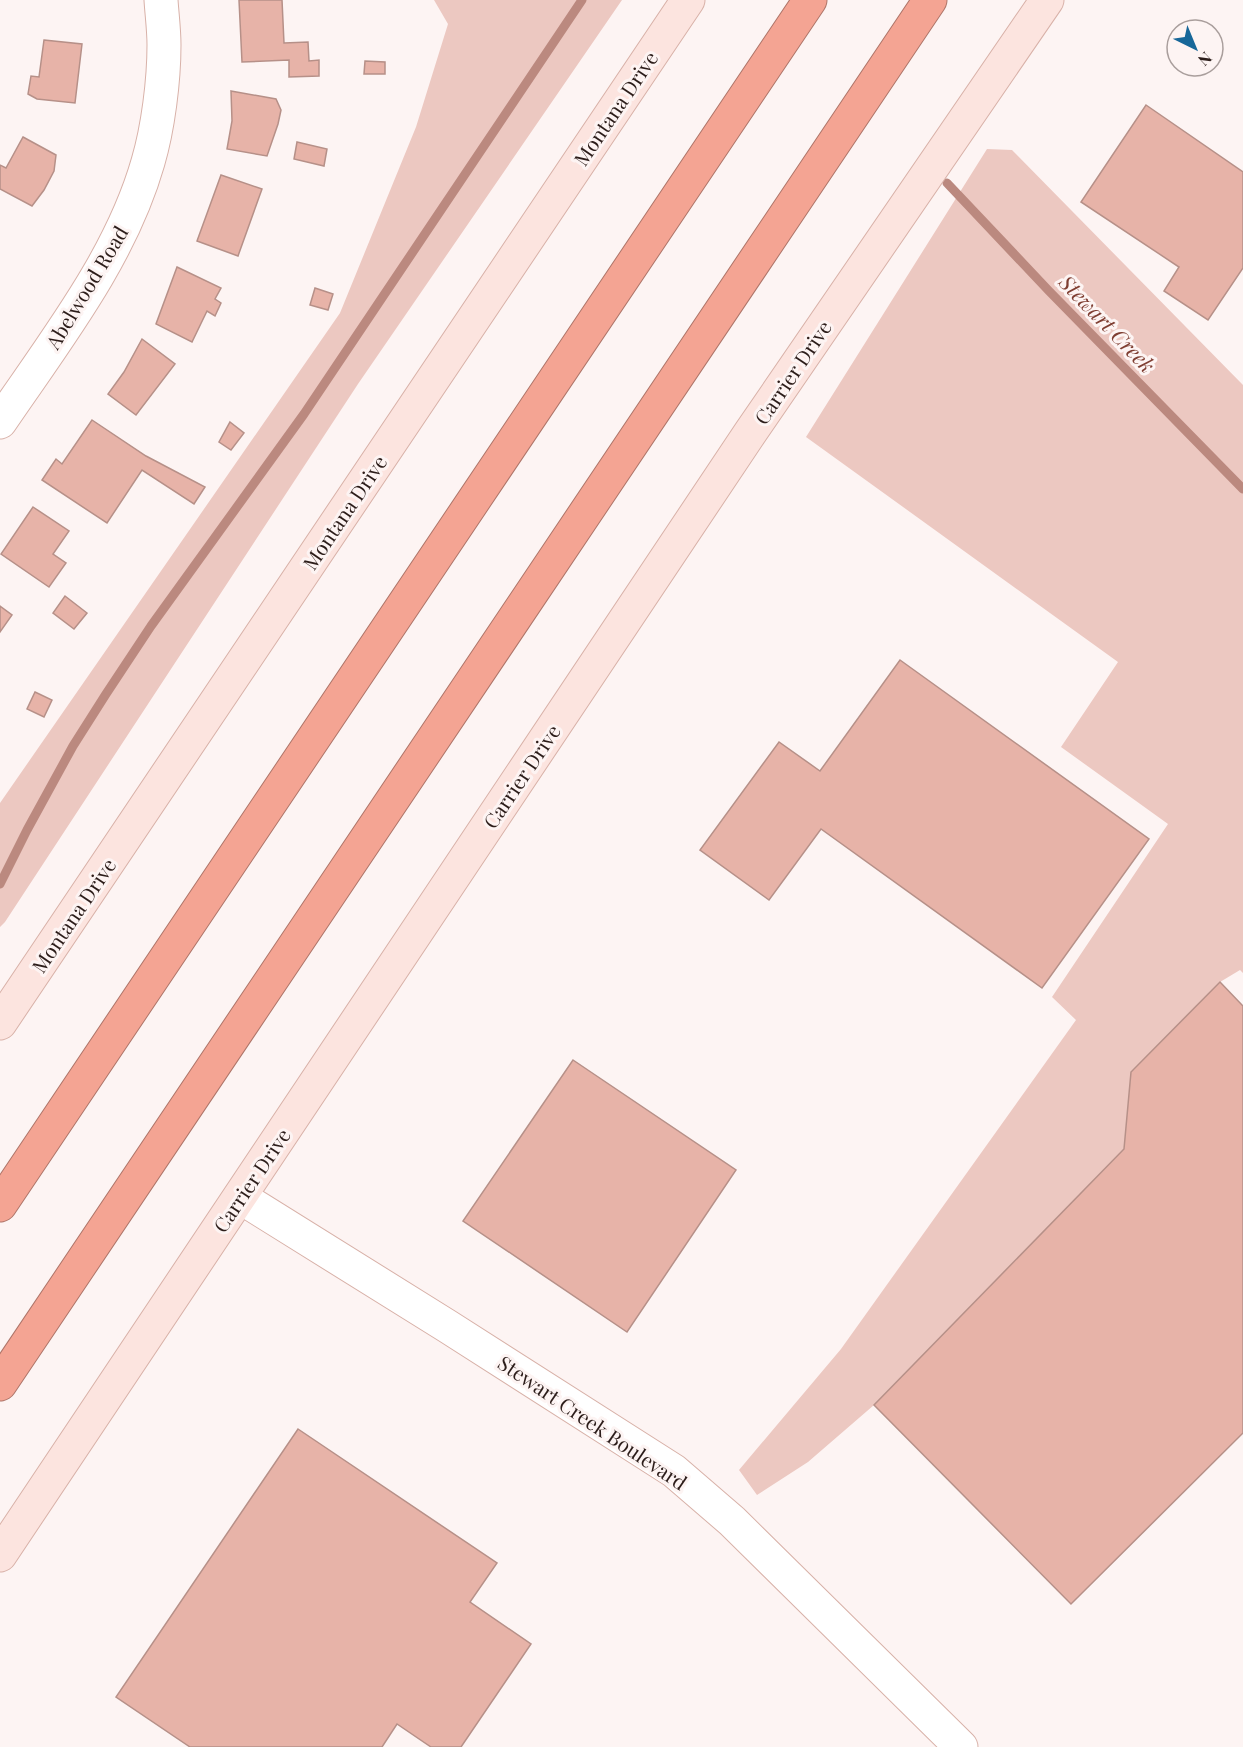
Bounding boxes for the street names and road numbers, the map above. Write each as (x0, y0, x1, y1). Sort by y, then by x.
street label: Montana Drive (567, 45, 663, 171)
street label: Abelwood Road (38, 220, 134, 354)
street label: Carrier Drive (747, 315, 837, 429)
street label: Montana Drive (296, 449, 392, 575)
street label: Carrier Drive (476, 719, 566, 833)
street label: Montana Drive (25, 852, 121, 978)
street label: Carrier Drive (206, 1123, 296, 1237)
street label: Stewart Creek Boulevard (493, 1349, 693, 1496)

